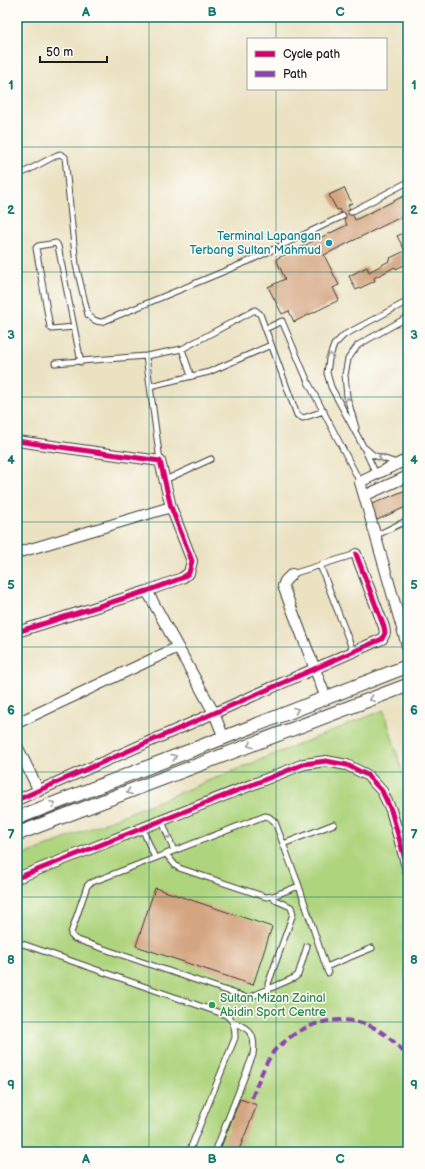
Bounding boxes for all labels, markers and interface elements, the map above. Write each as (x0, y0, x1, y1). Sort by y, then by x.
text: A (81, 4, 90, 20)
text: B (207, 4, 217, 20)
text: C (335, 4, 345, 20)
scale bar (40, 38, 107, 64)
legend (247, 38, 387, 90)
text: 50 m (46, 45, 73, 60)
text: Cycle path (283, 47, 340, 62)
text: Path (283, 67, 308, 82)
text: 1 (8, 77, 14, 93)
text: 1 (411, 77, 417, 93)
text: 2 (7, 202, 15, 218)
text: 2 (410, 202, 418, 218)
place label: Terminal Lapangan Terbang Sultan Mahmud (189, 229, 321, 258)
marker: Terminal Lapangan Terbang Sultan Mahmud (324, 238, 334, 248)
text: 3 (7, 327, 15, 343)
text: 3 (410, 327, 418, 343)
one-way arrow (325, 353, 334, 360)
one-way arrow (345, 396, 353, 403)
text: 4 (7, 452, 15, 468)
text: 4 (410, 452, 418, 468)
one-way arrow (377, 454, 384, 462)
text: 5 (7, 577, 15, 593)
text: 5 (410, 577, 418, 593)
one-way arrow (368, 694, 375, 703)
text: 6 (7, 702, 15, 718)
text: 6 (410, 702, 418, 718)
one-way arrow (292, 706, 299, 714)
one-way arrow (247, 741, 254, 749)
one-way arrow (171, 753, 178, 761)
one-way arrow (125, 787, 132, 795)
one-way arrow (50, 801, 57, 809)
text: 7 (7, 827, 15, 843)
text: 7 (410, 827, 418, 843)
one-way arrow (163, 831, 171, 839)
text: 8 (7, 952, 15, 968)
text: 8 (410, 952, 418, 968)
place label: Sultan Mizan Zainal Abidin Sport Centre (220, 991, 326, 1020)
marker: Sultan Mizan Zainal Abidin Sport Centre (207, 1000, 217, 1010)
text: 9 (7, 1077, 15, 1093)
text: 9 (410, 1077, 418, 1093)
text: A (81, 1151, 90, 1167)
text: B (207, 1151, 217, 1167)
text: C (335, 1151, 345, 1167)

